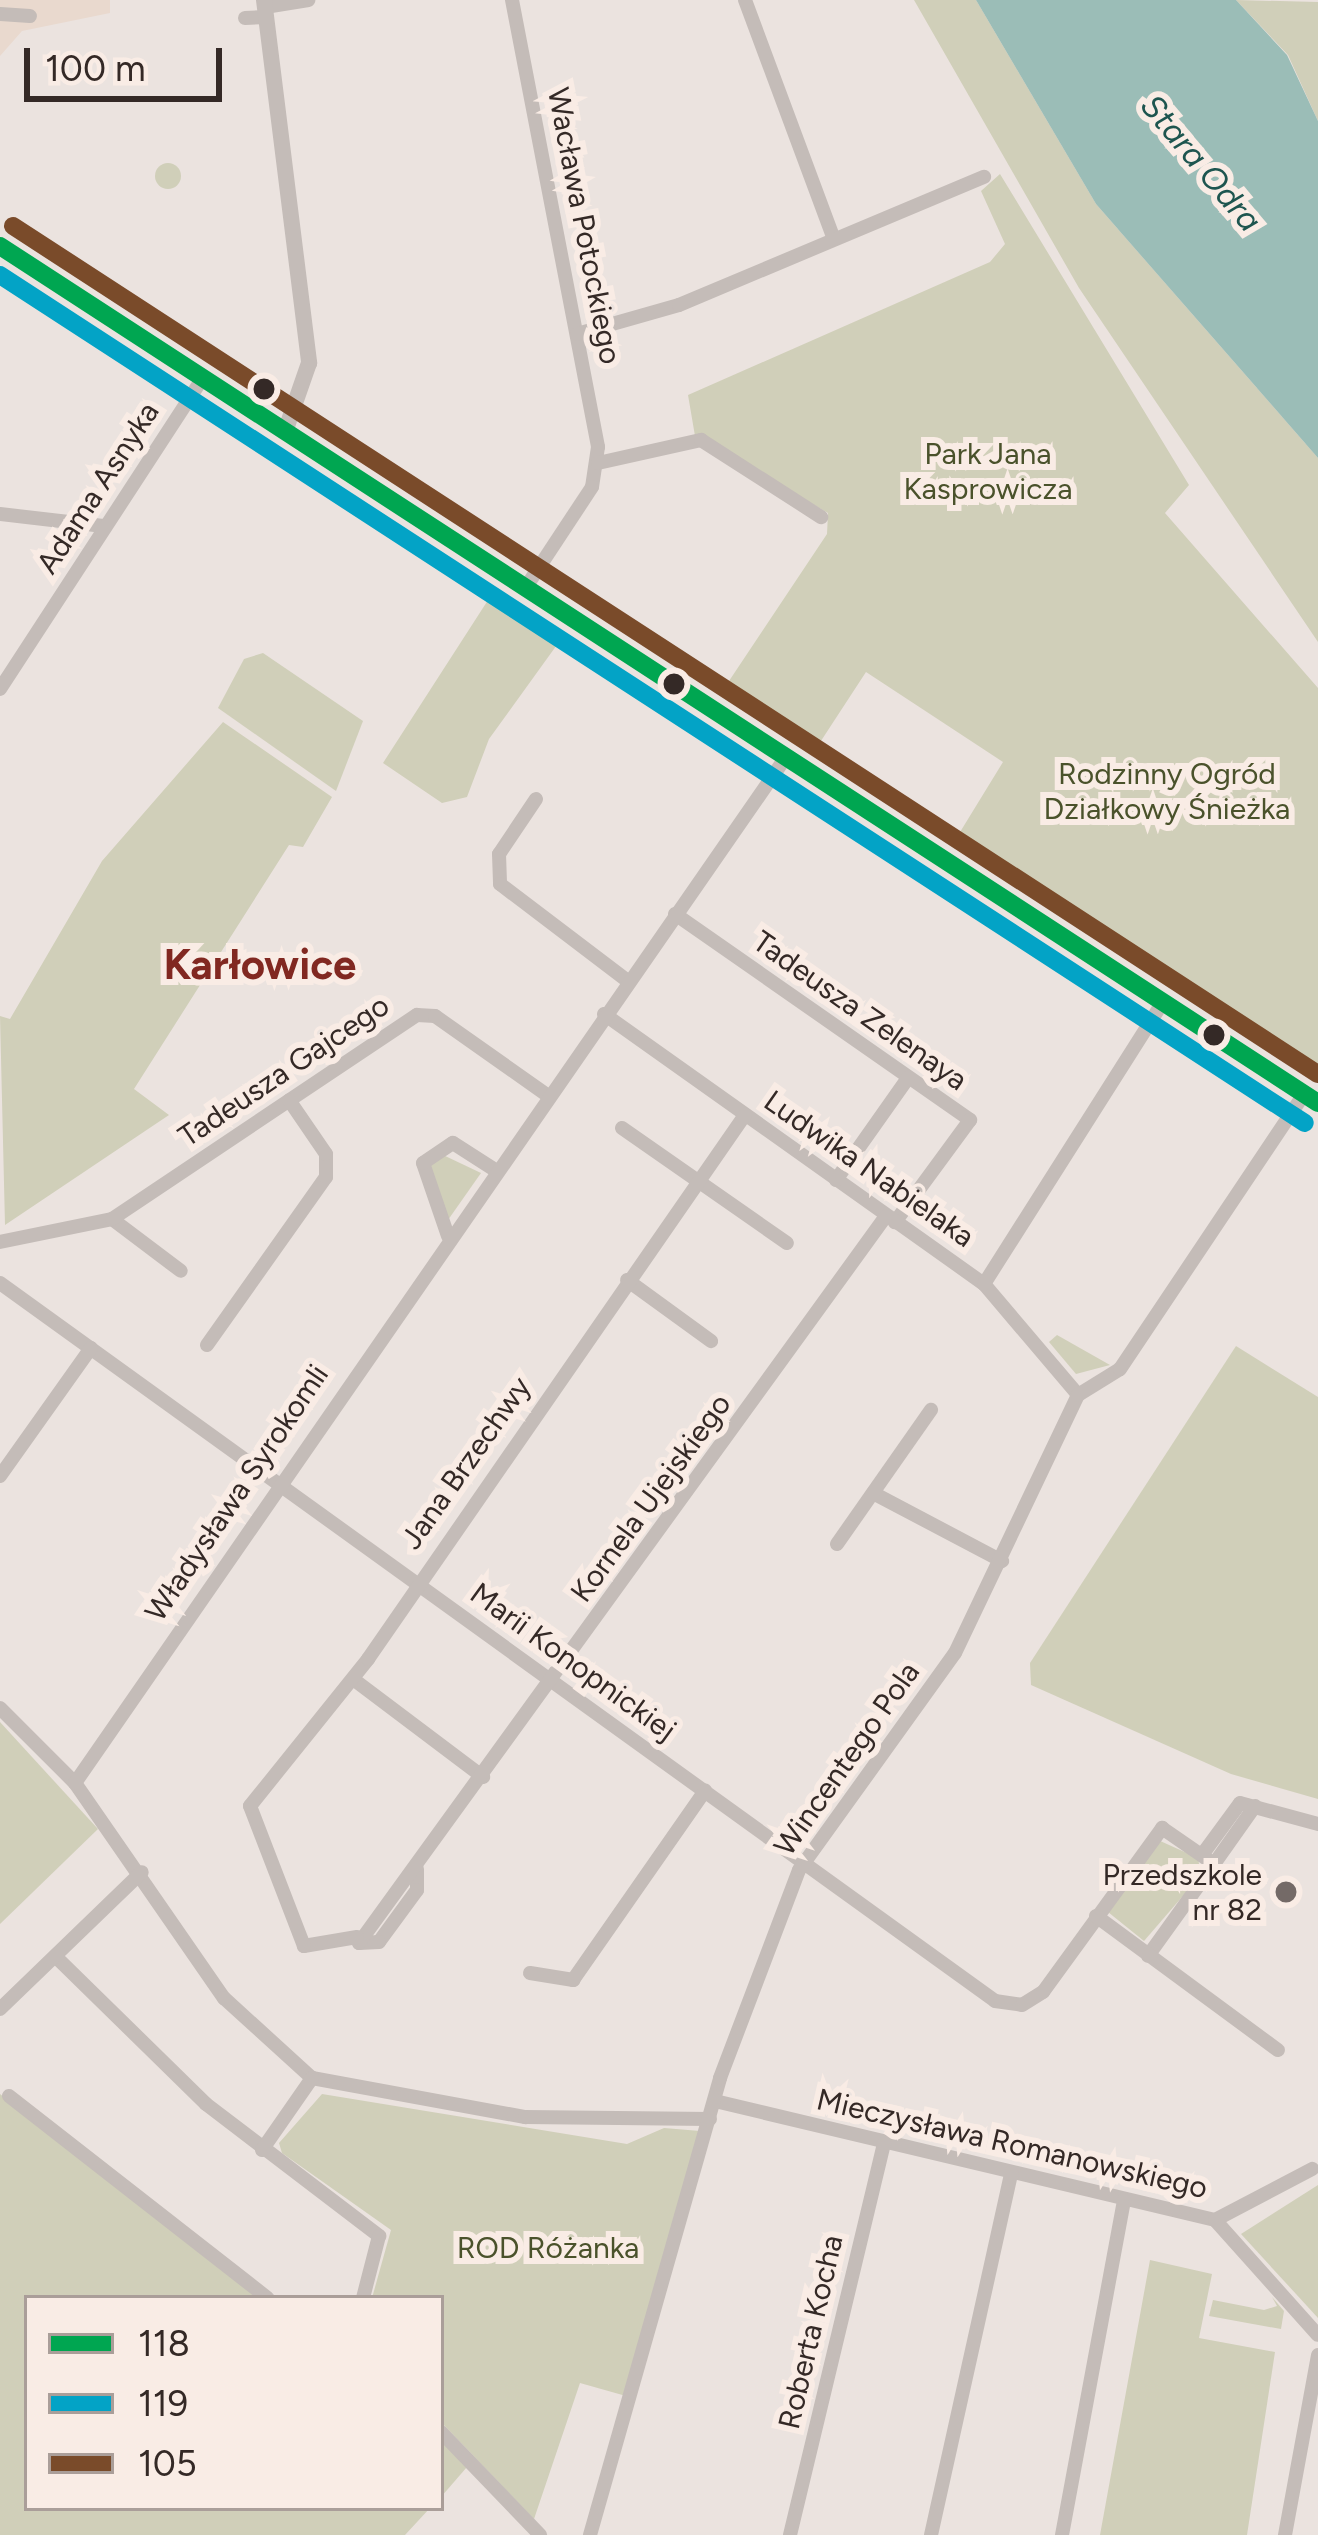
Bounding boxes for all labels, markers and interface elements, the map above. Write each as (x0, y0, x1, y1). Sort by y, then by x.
scale bar (30, 24, 228, 98)
text: 100 m (45, 47, 146, 90)
street label: Wacława Potockiego (540, 85, 628, 367)
water label: Stara Odra (1132, 86, 1270, 240)
unlabelled marker (253, 378, 275, 400)
street label: Adama Asnyka (29, 395, 167, 581)
park label: Park Jana Kasprowicza (904, 436, 1072, 506)
unlabelled marker (663, 673, 685, 695)
park label: Rodzinny Ogród Działkowy Śnieżka (1044, 756, 1290, 826)
street label: Tadeusza Zelenaya (746, 924, 974, 1098)
district label: Karłowice (164, 940, 356, 990)
street label: Tadeusza Gajcego (172, 987, 396, 1155)
unlabelled marker (1203, 1024, 1225, 1046)
street label: Ludwika Nabielaka (757, 1083, 981, 1255)
street label: Władysława Syrokomli (138, 1358, 336, 1628)
street label: Jana Brzechwy (393, 1370, 539, 1556)
street label: Kornela Ujejskiego (563, 1387, 739, 1609)
street label: Marii Konopnickiej (463, 1575, 683, 1749)
street label: Wincentego Pola (767, 1655, 927, 1863)
place label: Przedszkole nr 82 (1103, 1857, 1262, 1928)
marker: Przedszkole nr 82 (1273, 1879, 1299, 1905)
street label: Mieczysława Romanowskiego (813, 2081, 1211, 2207)
park label: ROD Różanka (457, 2230, 639, 2266)
street label: Roberta Kocha (771, 2232, 851, 2432)
legend (24, 2295, 444, 2511)
text: 118 (138, 2322, 190, 2365)
text: 119 (138, 2382, 188, 2425)
text: 105 (138, 2442, 197, 2485)

